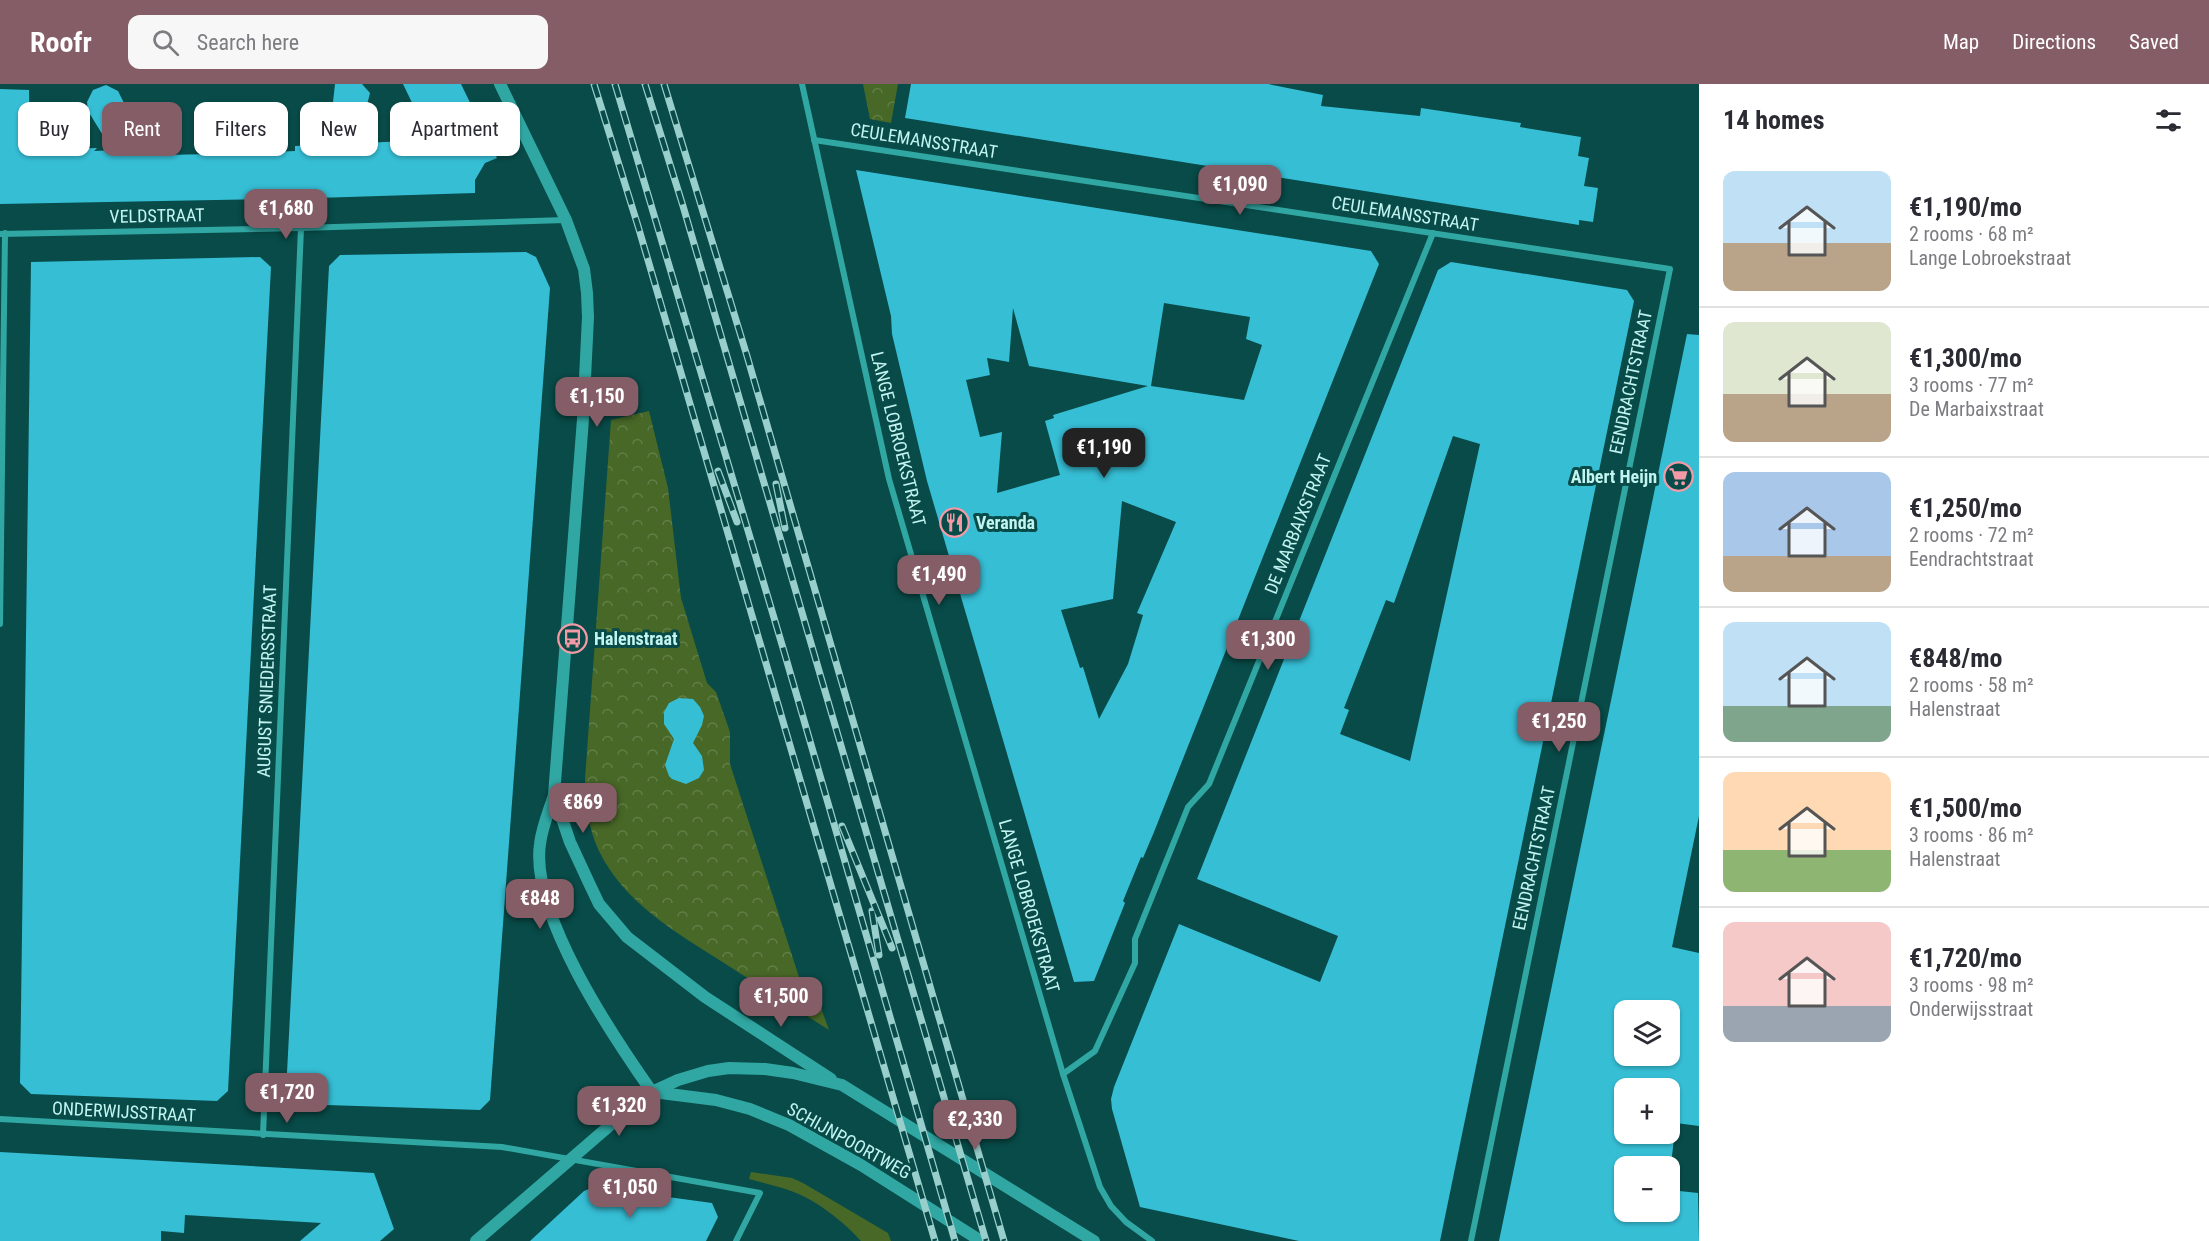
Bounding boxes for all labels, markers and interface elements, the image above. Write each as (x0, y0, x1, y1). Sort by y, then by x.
search box (128, 15, 548, 69)
text: Roofr (30, 26, 92, 59)
icon: search (149, 26, 182, 59)
text: Search here (197, 30, 299, 55)
text: Map (1943, 30, 1979, 54)
text: Directions (2012, 30, 2096, 54)
text: Saved (2129, 30, 2179, 54)
chip: Buy (18, 102, 90, 156)
chip: Rent (102, 102, 182, 156)
chip: Filters (194, 102, 288, 156)
chip: New (300, 102, 378, 156)
chip: Apartment (390, 102, 520, 156)
icon: filters (2152, 104, 2185, 137)
text: 14 homes (1723, 105, 1825, 135)
street label: CEULEMANSSTRAAT (849, 119, 999, 163)
pin: €1,090 (1191, 165, 1289, 216)
text: €1,090 (1212, 172, 1268, 196)
pin: €1,680 (237, 189, 335, 240)
street label: CEULEMANSSTRAAT (1330, 192, 1480, 236)
text: €1,190/mo (1909, 192, 2022, 222)
icon: home (1771, 195, 1843, 267)
text: €1,680 (258, 196, 314, 220)
street label: VELDSTRAAT (109, 204, 205, 227)
text: 2 rooms · 68 m² (1909, 222, 2034, 246)
text: Lange Lobroekstraat (1909, 246, 2071, 270)
street label: EENDRACHTSTRAAT (1605, 308, 1656, 456)
text: €1,300/mo (1909, 343, 2022, 373)
icon: home (1771, 346, 1843, 418)
street label: LANGE LOBROEKSTRAAT (867, 349, 930, 528)
text: 3 rooms · 77 m² (1909, 373, 2034, 397)
pin: €1,150 (548, 377, 646, 428)
text: €1,150 (569, 384, 625, 408)
text: De Marbaixstraat (1909, 397, 2044, 421)
pin: €1,190 (1055, 428, 1153, 479)
text: €1,190 (1076, 435, 1132, 459)
street label: DE MARBAIXSTRAAT (1260, 451, 1335, 597)
supermarket icon: Albert Heijn (1662, 461, 1694, 493)
place label: Albert Heijn (1571, 466, 1657, 487)
text: €1,250/mo (1909, 493, 2022, 523)
icon: home (1771, 496, 1843, 568)
restaurant icon: Veranda (939, 507, 971, 539)
place label: Veranda (976, 512, 1035, 533)
text: 2 rooms · 72 m² (1909, 523, 2034, 547)
text: Eendrachtstraat (1909, 547, 2034, 571)
pin: €1,490 (890, 555, 988, 606)
text: €1,490 (911, 562, 967, 586)
street label: AUGUST SNIEDERSSTRAAT (253, 584, 280, 778)
pin: €1,300 (1219, 620, 1317, 671)
bus stop icon: Halenstraat (557, 623, 589, 655)
text: €1,300 (1240, 627, 1296, 651)
place label: Halenstraat (594, 628, 678, 649)
text: €848/mo (1909, 643, 2002, 673)
icon: home (1771, 646, 1843, 718)
text: 2 rooms · 58 m² (1909, 673, 2034, 697)
text: Halenstraat (1909, 697, 2000, 721)
pin: €1,250 (1510, 702, 1608, 753)
text: €1,250 (1531, 709, 1587, 733)
pin: €869 (547, 783, 619, 834)
street label: EENDRACHTSTRAAT (1508, 784, 1559, 932)
text: €869 (563, 790, 603, 814)
text: €1,500/mo (1909, 793, 2022, 823)
icon: home (1771, 796, 1843, 868)
street label: LANGE LOBROEKSTRAAT (995, 817, 1064, 995)
text: 3 rooms · 86 m² (1909, 823, 2034, 847)
text: Halenstraat (1909, 847, 2000, 871)
pin: €848 (504, 879, 576, 930)
text: €848 (520, 886, 560, 910)
text: €1,720/mo (1909, 943, 2022, 973)
icon: home (1771, 946, 1843, 1018)
text: 3 rooms · 98 m² (1909, 973, 2034, 997)
pin: €1,500 (732, 977, 830, 1028)
text: €1,500 (753, 984, 809, 1008)
text: Onderwijsstraat (1909, 997, 2033, 1021)
map controls (1614, 1000, 1680, 1222)
button: layers (1614, 1000, 1680, 1066)
pin: €1,720 (238, 1073, 336, 1124)
button: + (1614, 1078, 1680, 1144)
text: €1,720 (259, 1080, 315, 1104)
pin: €1,320 (570, 1086, 668, 1137)
text: €1,320 (591, 1093, 647, 1117)
street label: ONDERWIJSSTRAAT (51, 1097, 197, 1126)
street label: SCHIJNPOORTWEG (784, 1098, 915, 1183)
pin: €2,330 (926, 1100, 1024, 1151)
text: €2,330 (947, 1107, 1003, 1131)
button: − (1614, 1156, 1680, 1222)
pin: €1,050 (581, 1168, 679, 1219)
text: €1,050 (602, 1175, 658, 1199)

